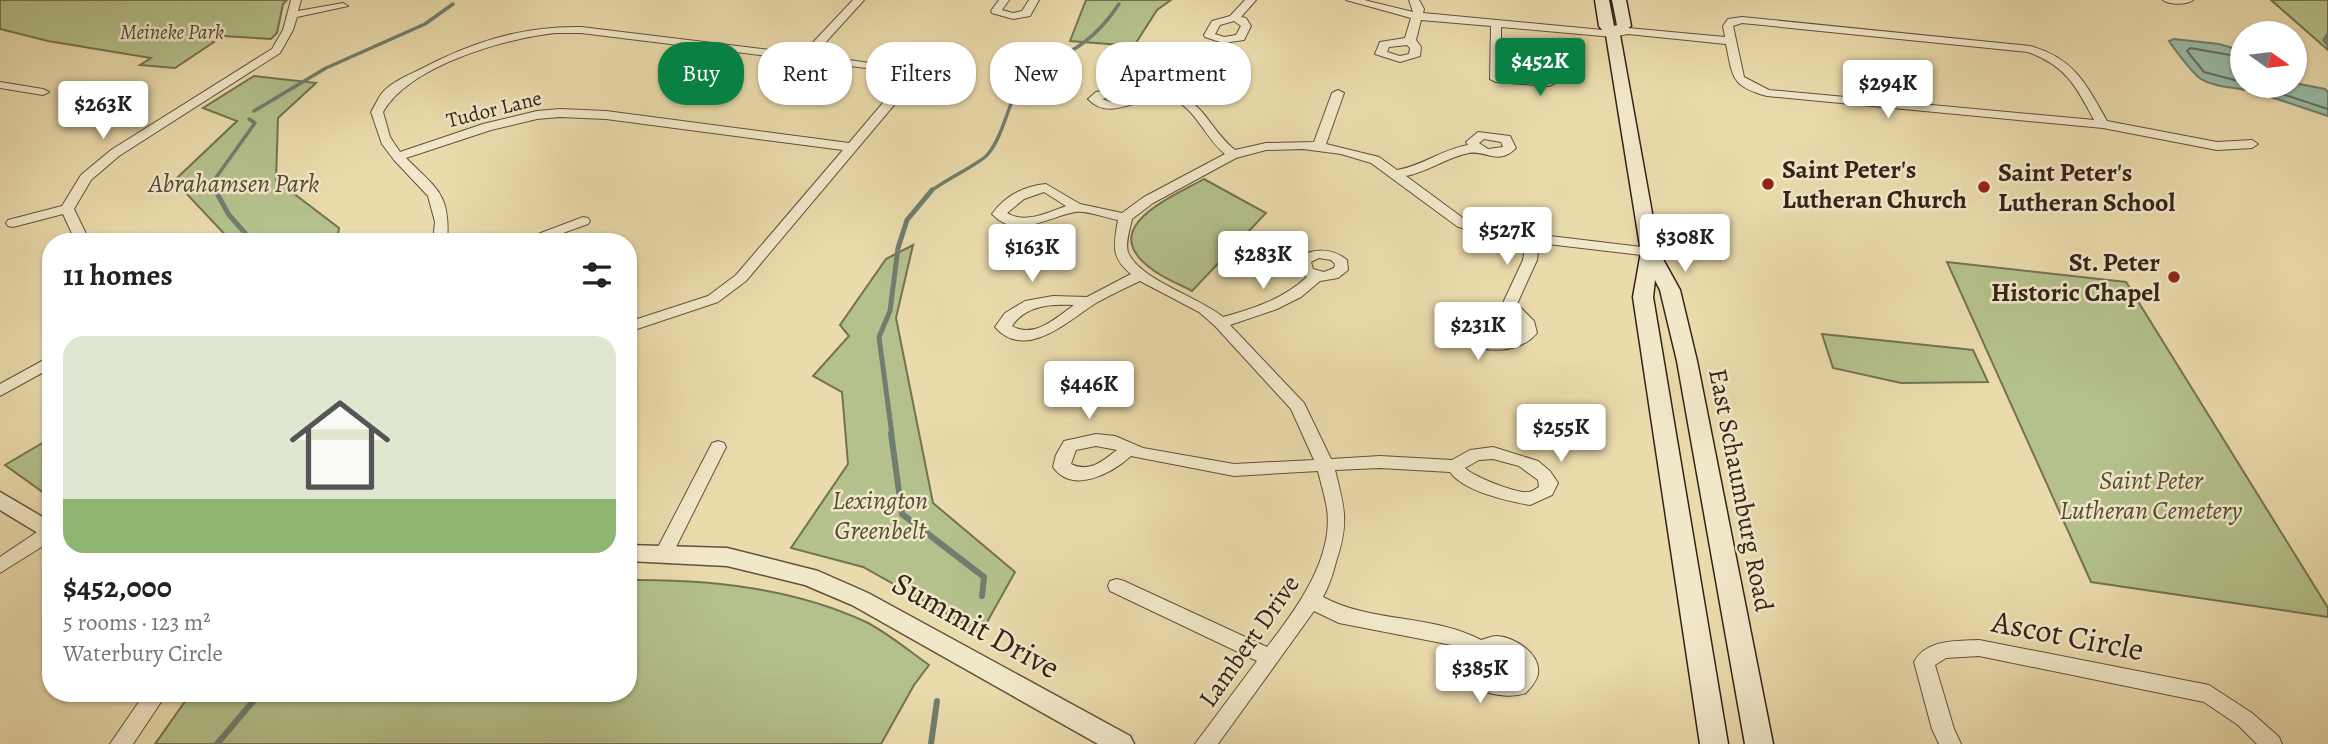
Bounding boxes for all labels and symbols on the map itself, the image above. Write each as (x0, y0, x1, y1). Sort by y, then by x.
park label: Meineke Park (120, 18, 224, 46)
north arrow (2230, 21, 2306, 98)
pin: $452K (1491, 38, 1589, 98)
pin: $294K (1839, 60, 1937, 120)
pin: $263K (54, 82, 152, 141)
street label: Tudor Lane (443, 84, 545, 134)
place label: Saint Peter's Lutheran Church (1782, 152, 1967, 217)
place label: Saint Peter's Lutheran School (1998, 155, 2176, 220)
park label: Abrahamsen Park (147, 166, 319, 201)
marker: Saint Peter's Lutheran Church (1760, 176, 1776, 192)
marker: Saint Peter's Lutheran School (1976, 179, 1992, 195)
pin: $527K (1458, 208, 1556, 267)
pin: $308K (1636, 215, 1734, 274)
pin: $163K (983, 224, 1081, 284)
pin: $283K (1214, 232, 1312, 291)
place label: St. Peter Historic Chapel (1991, 245, 2160, 310)
marker: St. Peter Historic Chapel (2166, 269, 2182, 285)
pin: $231K (1429, 302, 1527, 362)
pin: $446K (1040, 362, 1138, 421)
street label: East Schaumburg Road (1700, 366, 1782, 614)
pin: $255K (1512, 405, 1610, 464)
park label: Saint Peter Lutheran Cemetery (2060, 463, 2243, 528)
park label: Lexington Greenbelt (832, 483, 928, 548)
street label: Summit Drive (884, 561, 1068, 689)
street label: Lambert Drive (1191, 568, 1307, 714)
street label: Ascot Circle (1987, 599, 2148, 671)
pin: $385K (1431, 646, 1529, 705)

